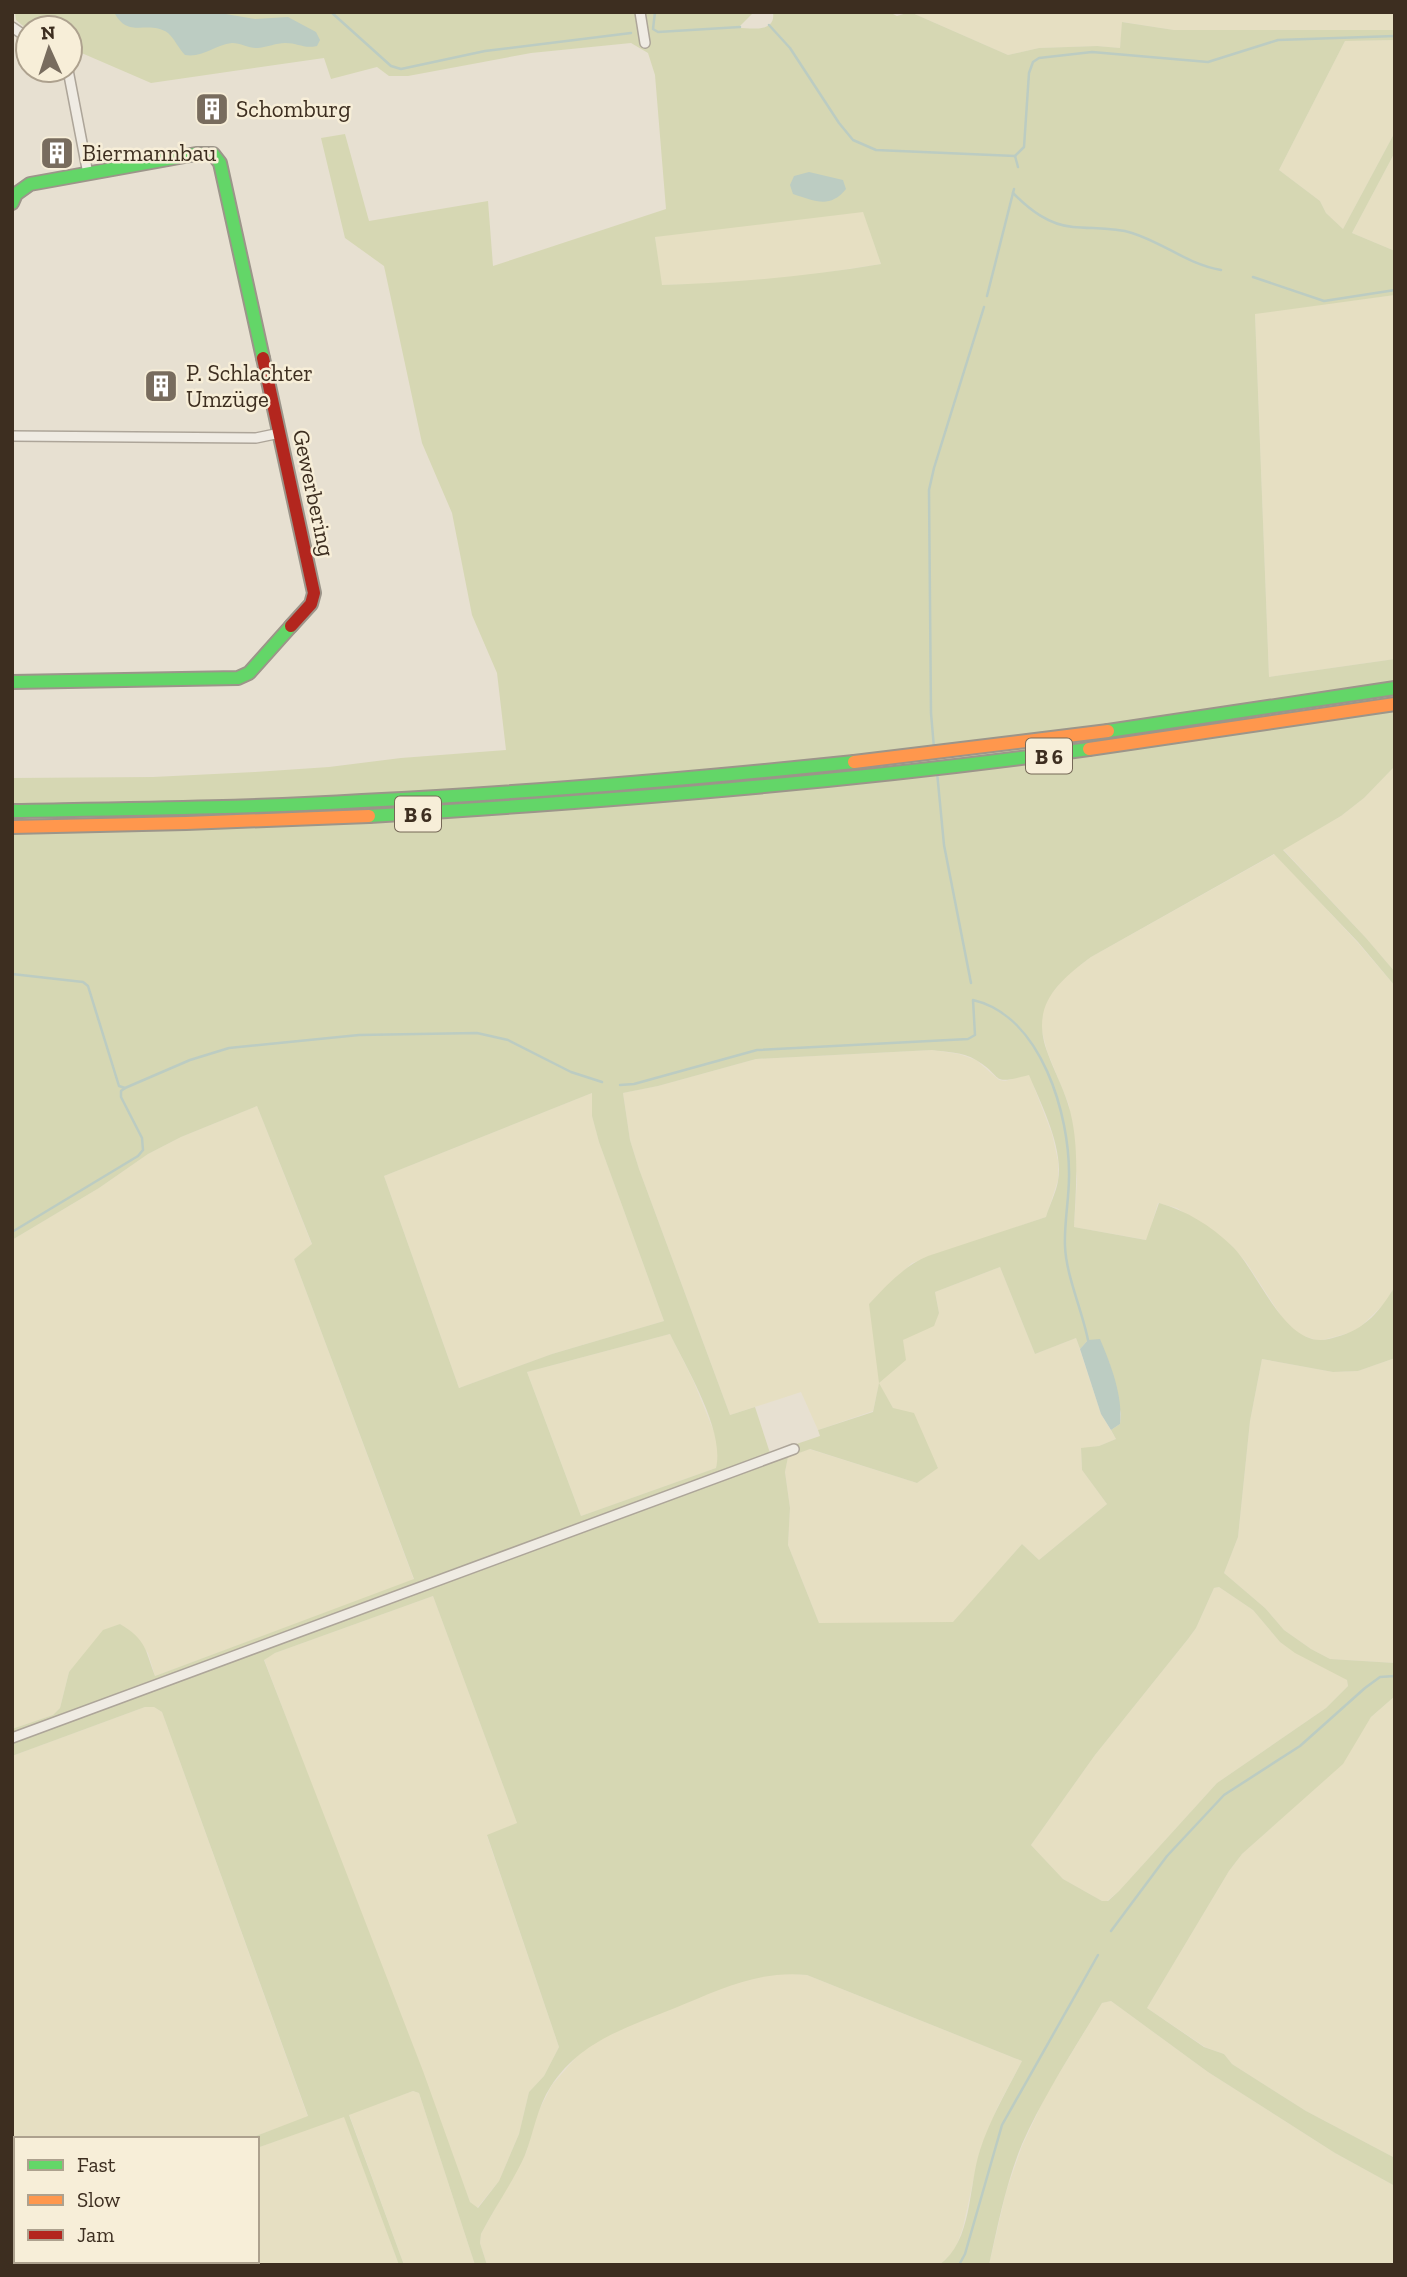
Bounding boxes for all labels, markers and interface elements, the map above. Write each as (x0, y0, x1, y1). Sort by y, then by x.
north arrow (14, 14, 84, 84)
text: N (40, 21, 56, 44)
building icon: Schomburg (193, 90, 231, 128)
place label: Schomburg (236, 95, 351, 123)
building icon: Biermannbau (38, 134, 76, 172)
place label: Biermannbau (82, 139, 217, 167)
place label: P. Schlachter Umzüge (186, 359, 313, 413)
building icon: P. Schlachter Umzüge (142, 367, 180, 405)
street label: Gewerbering (287, 427, 341, 560)
road number: B 6 (1026, 738, 1072, 774)
road number: B 6 (395, 796, 441, 832)
legend (14, 2137, 259, 2263)
text: Fast (77, 2152, 116, 2177)
text: Slow (77, 2187, 120, 2212)
text: Jam (77, 2222, 114, 2247)

